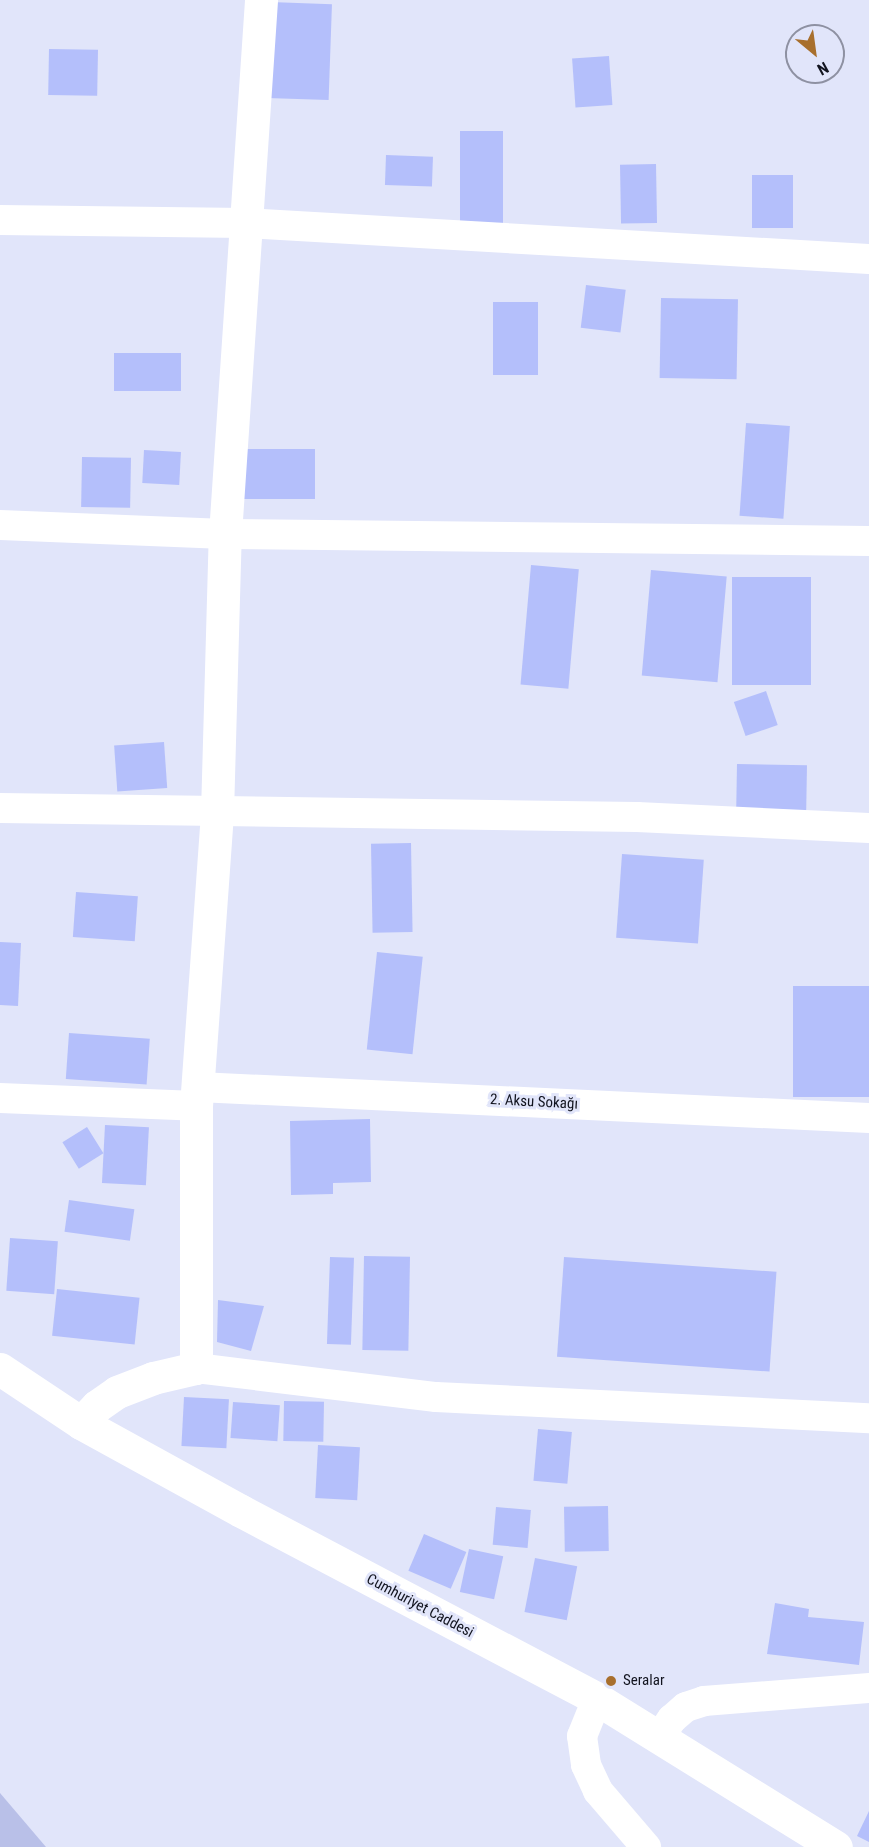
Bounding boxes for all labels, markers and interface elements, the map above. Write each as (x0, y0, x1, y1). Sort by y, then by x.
north arrow (785, 24, 845, 84)
text: N (814, 58, 832, 79)
street label: 2. Aksu Sokağı (490, 1091, 578, 1113)
street label: Cumhuriyet Caddesi (363, 1570, 477, 1642)
place label: Seralar (623, 1672, 664, 1690)
marker: Seralar (604, 1674, 618, 1688)

